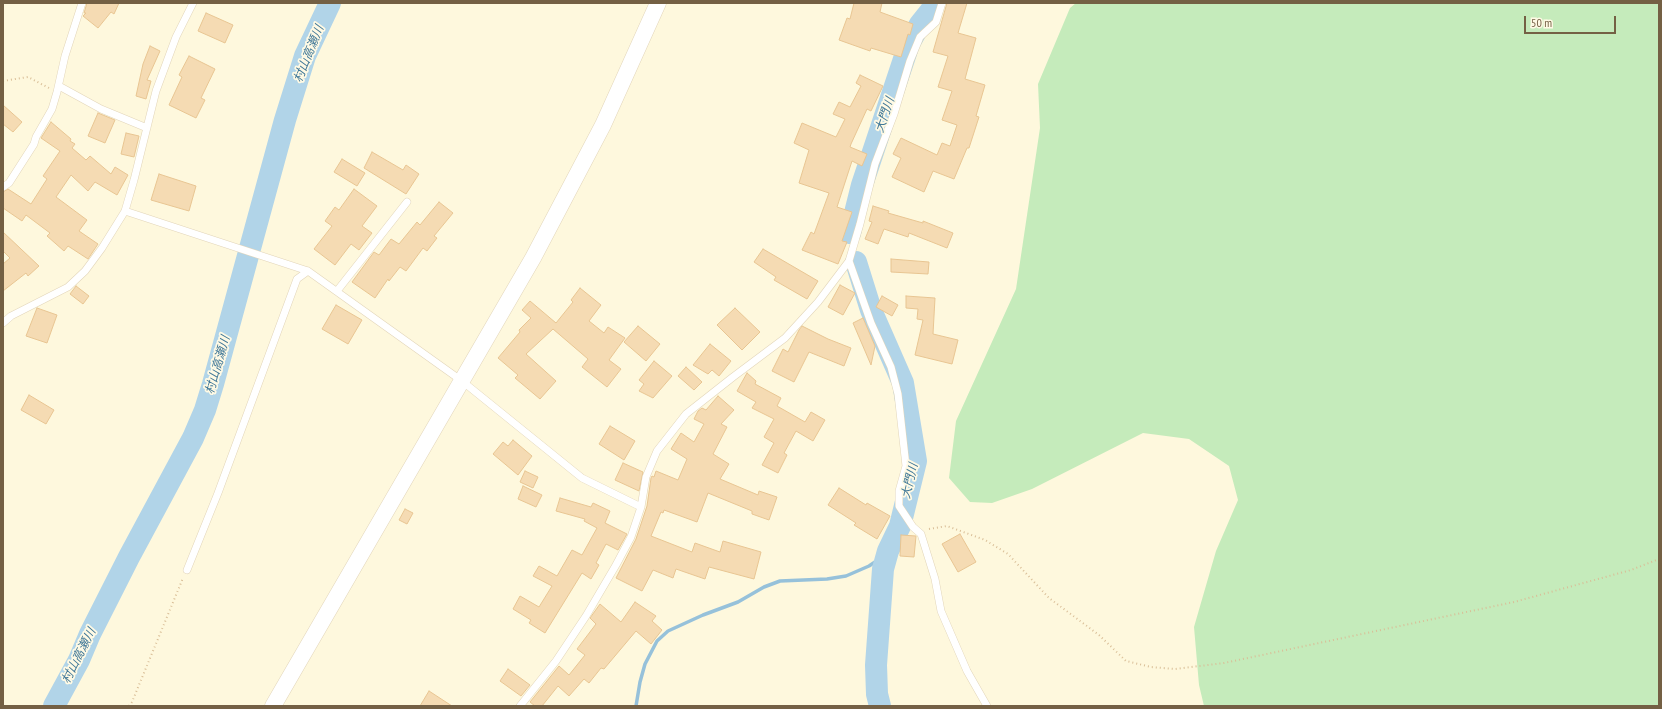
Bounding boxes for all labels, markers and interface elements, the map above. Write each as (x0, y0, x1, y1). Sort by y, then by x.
scale bar (1526, 8, 1618, 34)
text: 50 m (1531, 15, 1552, 30)
water label: 村山高瀬川 (291, 23, 327, 85)
water label: 大門川 (872, 96, 898, 134)
water label: 村山高瀬川 (203, 334, 233, 396)
water label: 大門川 (899, 462, 921, 500)
water label: 村山高瀬川 (59, 626, 99, 686)

